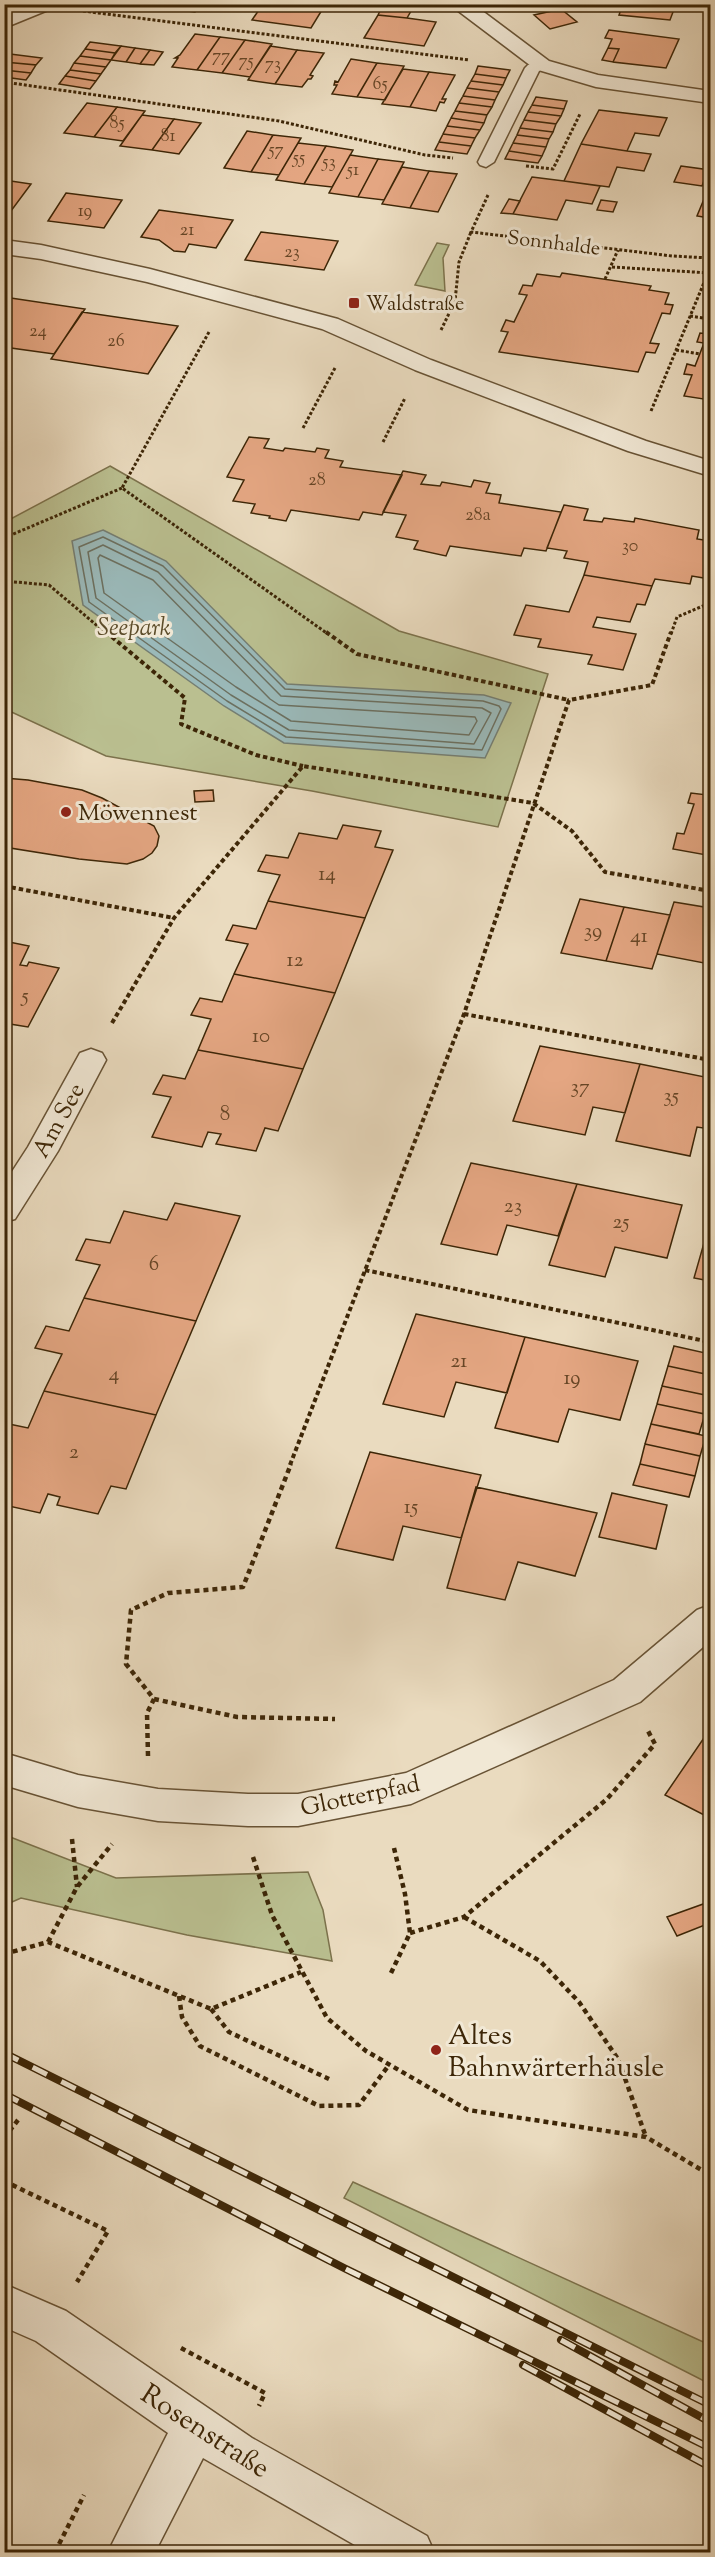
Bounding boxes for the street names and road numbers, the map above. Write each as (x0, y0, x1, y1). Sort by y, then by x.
street label: Sonnhalde (506, 224, 602, 265)
street label: Am See (25, 1077, 94, 1165)
street label: Glotterpfad (297, 1768, 424, 1826)
street label: Rosenstraße (132, 2376, 277, 2489)

